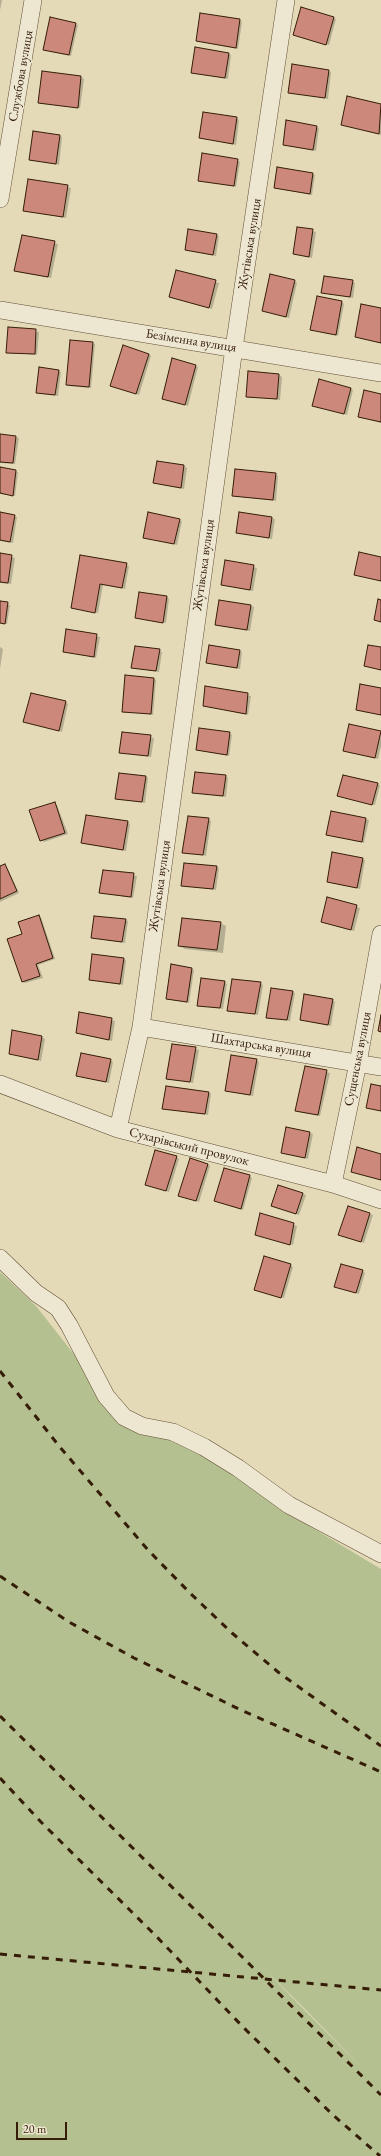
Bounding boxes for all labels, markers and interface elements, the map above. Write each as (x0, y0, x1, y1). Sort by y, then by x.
street label: Службова вулиця (5, 29, 37, 123)
street label: Жутівська вулиця (235, 197, 265, 291)
street label: Безіменна вулиця (145, 326, 237, 356)
street label: Жутівська вулиця (190, 518, 218, 612)
street label: Жутівська вулиця (146, 839, 174, 933)
street label: Сущенська вулиця (341, 1010, 375, 1108)
street label: Шахтарська вулиця (210, 1030, 312, 1062)
street label: Сухарівський провулок (127, 1125, 251, 1169)
scale bar (18, 2114, 69, 2140)
text: 20 m (23, 2121, 46, 2137)

